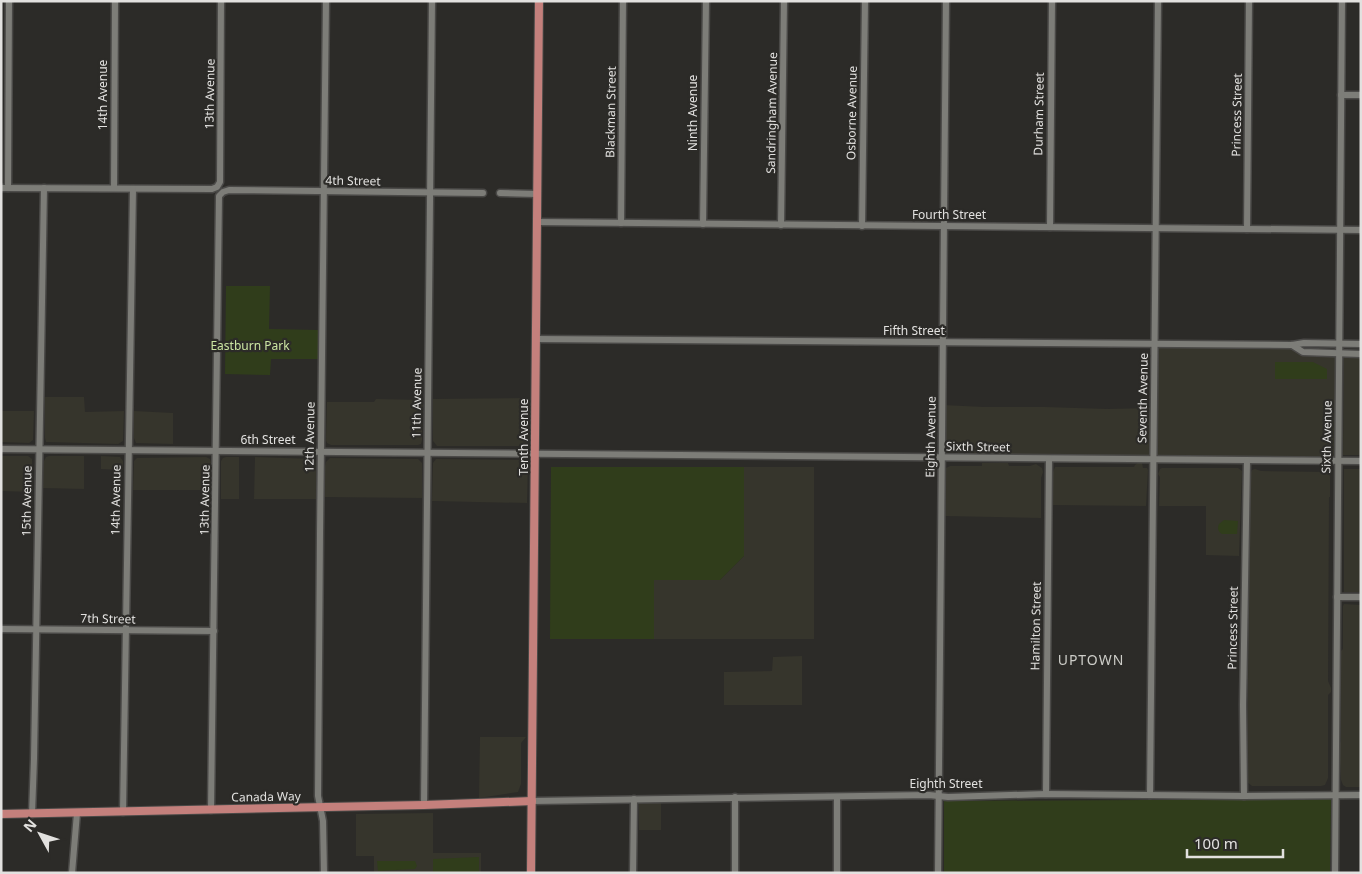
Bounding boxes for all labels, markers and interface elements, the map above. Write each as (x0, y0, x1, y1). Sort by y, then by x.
street label: Sandringham Avenue (762, 52, 781, 174)
street label: 13th Avenue (200, 58, 219, 130)
street label: 14th Avenue (94, 59, 111, 130)
street label: Blackman Street (601, 65, 620, 158)
street label: Osborne Avenue (842, 66, 861, 160)
street label: Durham Street (1029, 72, 1048, 156)
street label: Princess Street (1227, 73, 1246, 157)
street label: Ninth Avenue (684, 74, 701, 151)
street label: 4th Street (325, 172, 381, 189)
street label: Fourth Street (912, 206, 987, 223)
street label: Fifth Street (883, 322, 946, 339)
park label: Eastburn Park (210, 337, 290, 354)
street label: Seventh Avenue (1133, 352, 1152, 443)
street label: 11th Avenue (407, 367, 426, 439)
street label: Eighth Avenue (921, 396, 940, 478)
street label: Tenth Avenue (515, 398, 532, 476)
street label: Sixth Avenue (1317, 400, 1336, 474)
street label: 12th Avenue (300, 401, 319, 473)
street label: 6th Street (240, 431, 296, 448)
street label: Sixth Street (946, 437, 1011, 456)
street label: 14th Avenue (106, 464, 125, 536)
street label: 13th Avenue (195, 464, 214, 536)
street label: 15th Avenue (17, 465, 36, 537)
street label: Hamilton Street (1026, 581, 1045, 670)
street label: Princess Street (1223, 586, 1242, 670)
street label: 7th Street (80, 610, 136, 627)
district label: UPTOWN (1058, 650, 1124, 669)
street label: Eighth Street (910, 775, 983, 792)
street label: Canada Way (231, 787, 302, 806)
north arrow (15, 809, 65, 859)
text: N (19, 815, 41, 836)
scale bar (1187, 826, 1283, 858)
text: 100 m (1194, 833, 1238, 853)

